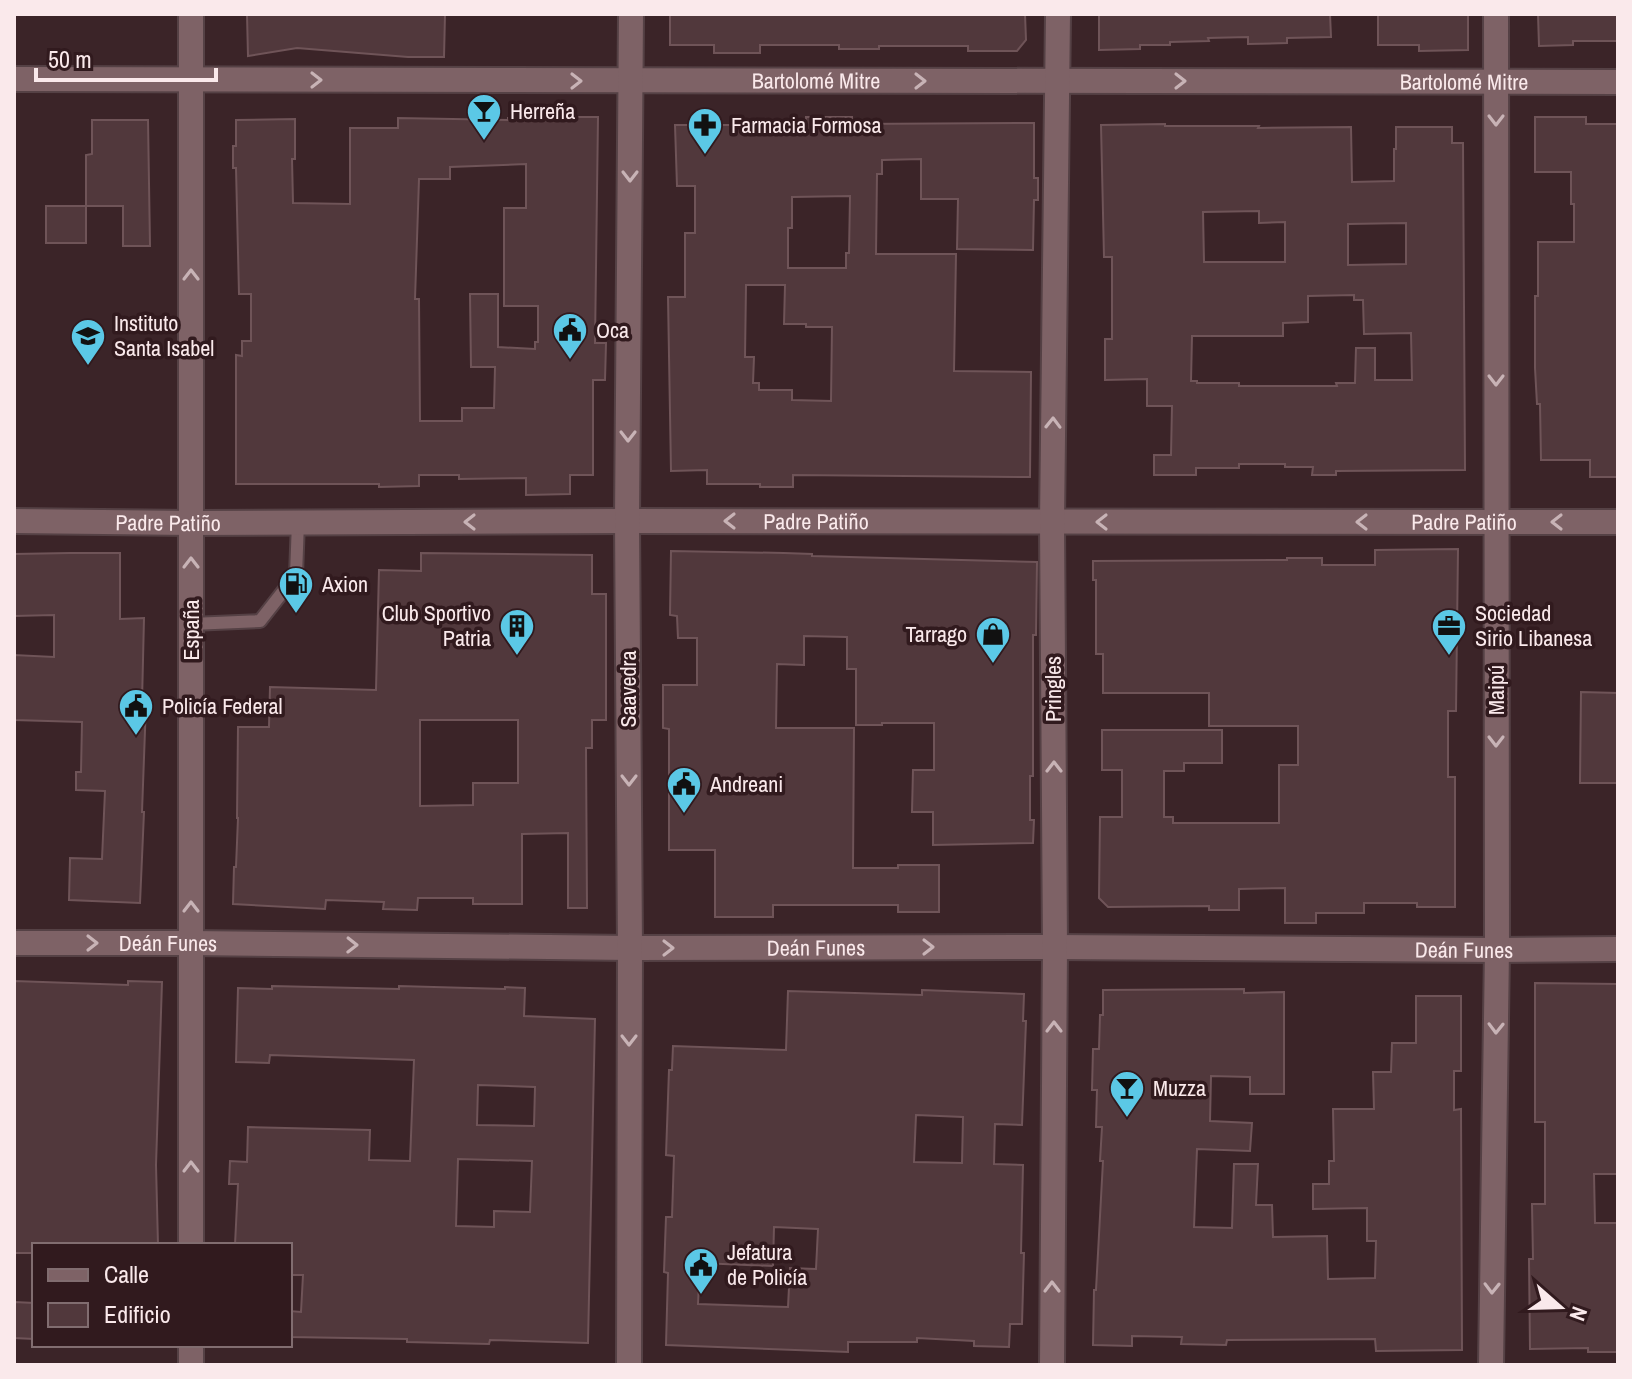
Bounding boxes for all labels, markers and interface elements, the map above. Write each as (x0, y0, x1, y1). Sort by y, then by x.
scale bar (36, 32, 216, 82)
text: 50 m (48, 43, 92, 75)
street label: Bartolomé Mitre (752, 65, 880, 96)
street label: Bartolomé Mitre (1400, 67, 1528, 97)
one-way arrow (310, 71, 323, 89)
one-way arrow (570, 72, 583, 90)
one-way arrow (914, 72, 927, 90)
one-way arrow (1174, 72, 1187, 90)
bar icon: Herreña (465, 92, 503, 142)
place label: Herreña (510, 96, 575, 126)
pharmacy icon: Farmacia Formosa (686, 106, 724, 156)
place label: Farmacia Formosa (731, 110, 882, 140)
one-way arrow (1487, 114, 1505, 127)
one-way arrow (621, 170, 639, 183)
one-way arrow (182, 268, 200, 281)
place label: Instituto Santa Isabel (114, 308, 214, 363)
public building icon: Oca (551, 311, 589, 361)
place label: Oca (596, 315, 629, 345)
school or university icon: Instituto Santa Isabel (69, 317, 107, 367)
one-way arrow (1487, 374, 1505, 387)
one-way arrow (1045, 416, 1062, 429)
one-way arrow (619, 430, 637, 443)
street label: Padre Patiño (763, 506, 869, 536)
street label: Padre Patiño (115, 507, 221, 538)
street label: Padre Patiño (1411, 507, 1517, 537)
one-way arrow (723, 512, 736, 530)
one-way arrow (463, 513, 476, 531)
one-way arrow (1095, 513, 1108, 531)
one-way arrow (1355, 513, 1368, 531)
one-way arrow (1550, 513, 1563, 531)
one-way arrow (182, 556, 200, 569)
fuel station icon: Axion (277, 565, 315, 615)
place label: Axion (321, 569, 368, 599)
place label: Club Sportivo Patria (382, 598, 491, 653)
place label: Sociedad Sirio Libanesa (1475, 598, 1592, 653)
street label: España (176, 599, 206, 661)
building icon: Club Sportivo Patria (498, 607, 536, 657)
office icon: Sociedad Sirio Libanesa (1430, 607, 1468, 657)
shop icon: Tarrago (974, 615, 1012, 665)
place label: Tarrago (905, 619, 967, 649)
street label: Saavedra (613, 650, 643, 728)
street label: Pringles (1038, 656, 1068, 722)
street label: Maipú (1481, 665, 1511, 715)
public building icon: Policía Federal (117, 687, 155, 737)
place label: Policía Federal (162, 691, 282, 721)
one-way arrow (1487, 735, 1505, 748)
one-way arrow (1045, 760, 1063, 773)
public building icon: Andreani (665, 765, 703, 815)
place label: Andreani (709, 769, 783, 799)
one-way arrow (620, 774, 638, 787)
one-way arrow (182, 900, 200, 913)
street label: Deán Funes (119, 928, 217, 958)
street label: Deán Funes (767, 932, 865, 963)
one-way arrow (86, 934, 99, 952)
street label: Deán Funes (1415, 934, 1513, 965)
one-way arrow (346, 936, 359, 953)
one-way arrow (922, 938, 935, 956)
one-way arrow (662, 939, 675, 957)
one-way arrow (1045, 1020, 1063, 1033)
one-way arrow (1487, 1022, 1504, 1035)
one-way arrow (620, 1034, 638, 1047)
bar icon: Muzza (1108, 1069, 1146, 1119)
place label: Muzza (1153, 1073, 1206, 1103)
one-way arrow (182, 1160, 200, 1173)
place label: Jefatura de Policía (727, 1237, 807, 1292)
legend (32, 1243, 292, 1347)
public building icon: Jefatura de Policía (682, 1246, 720, 1296)
text: Calle (104, 1258, 149, 1290)
north arrow (1520, 1267, 1600, 1347)
one-way arrow (1043, 1280, 1061, 1293)
one-way arrow (1483, 1282, 1501, 1295)
text: Edificio (104, 1298, 171, 1330)
text: N (1562, 1303, 1595, 1325)

